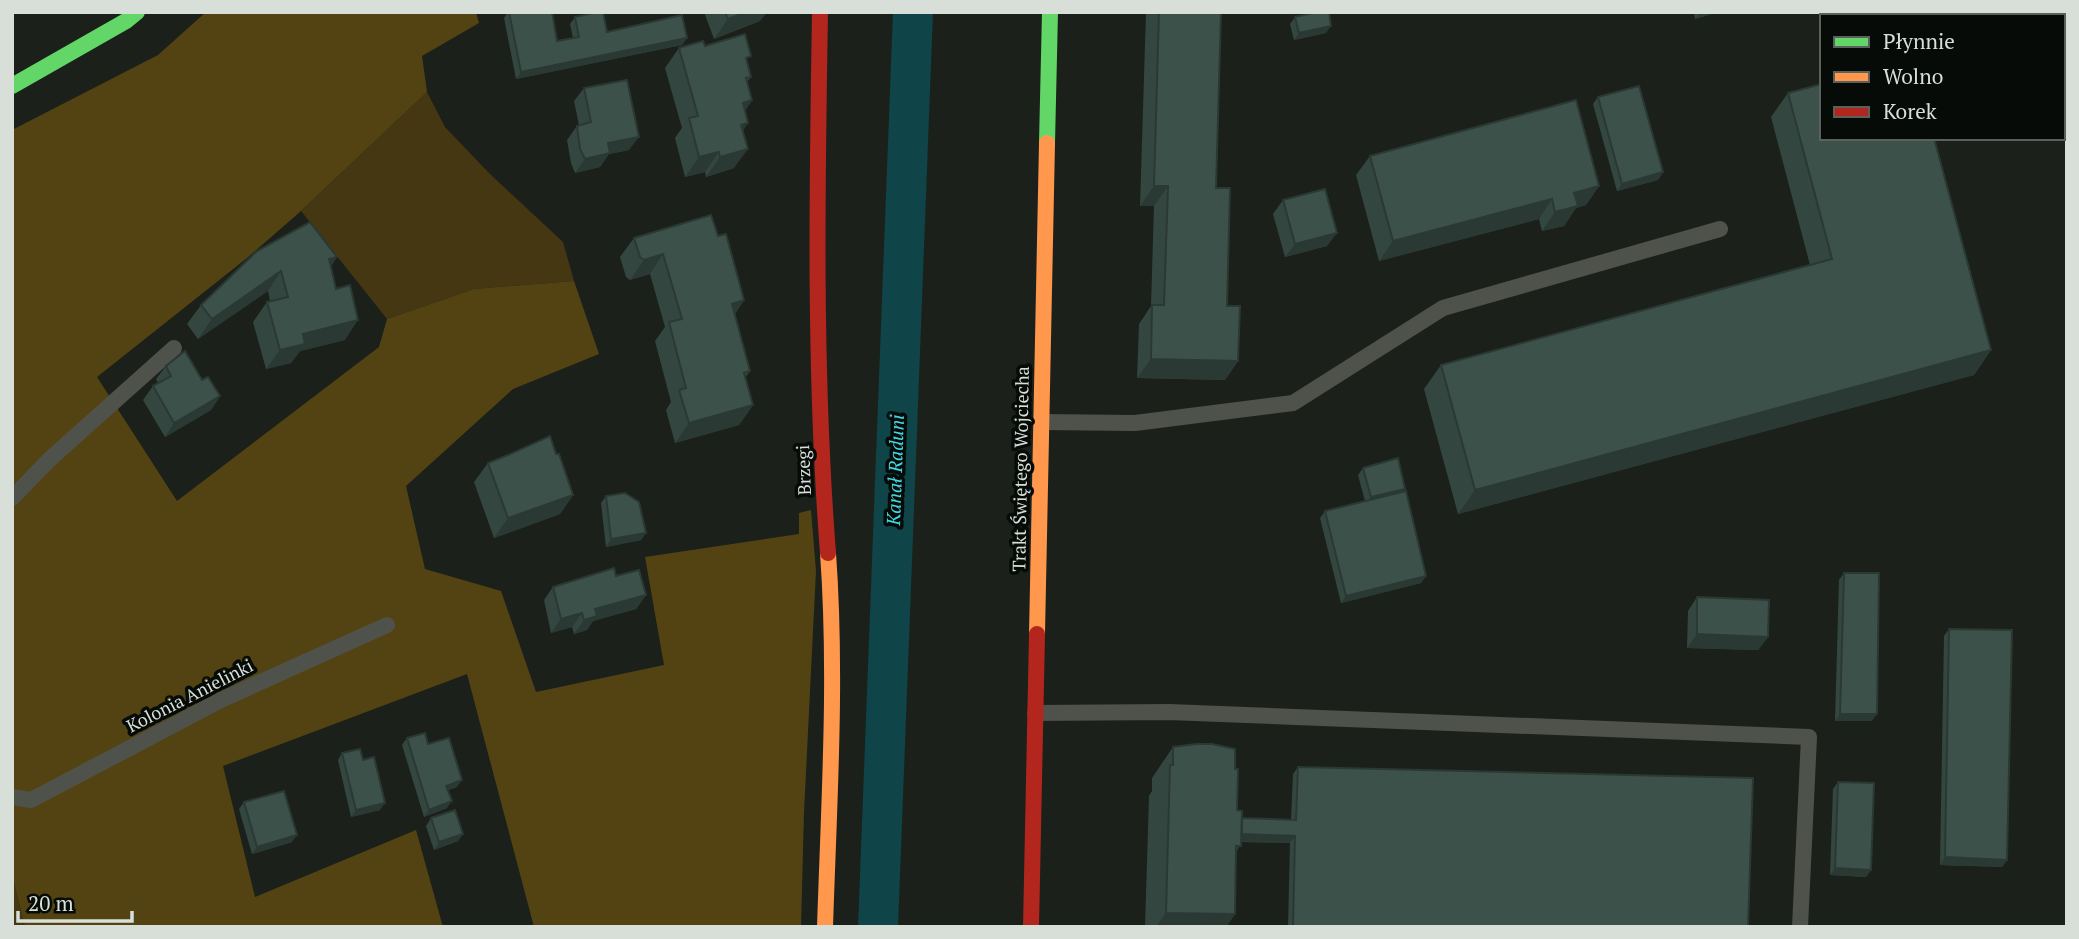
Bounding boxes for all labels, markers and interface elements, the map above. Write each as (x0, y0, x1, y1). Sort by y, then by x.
legend (1820, 14, 2065, 140)
text: Płynnie (1883, 27, 1955, 55)
text: Wolno (1883, 62, 1943, 90)
text: Korek (1883, 97, 1937, 125)
street label: Trakt Świętego Wojciecha (1006, 366, 1034, 572)
water label: Kanał Raduni (880, 413, 909, 527)
street label: Brzegi (790, 444, 816, 496)
street label: Kolonia Anielinki (122, 653, 257, 737)
scale bar (18, 880, 131, 924)
text: 20 m (28, 889, 74, 917)

